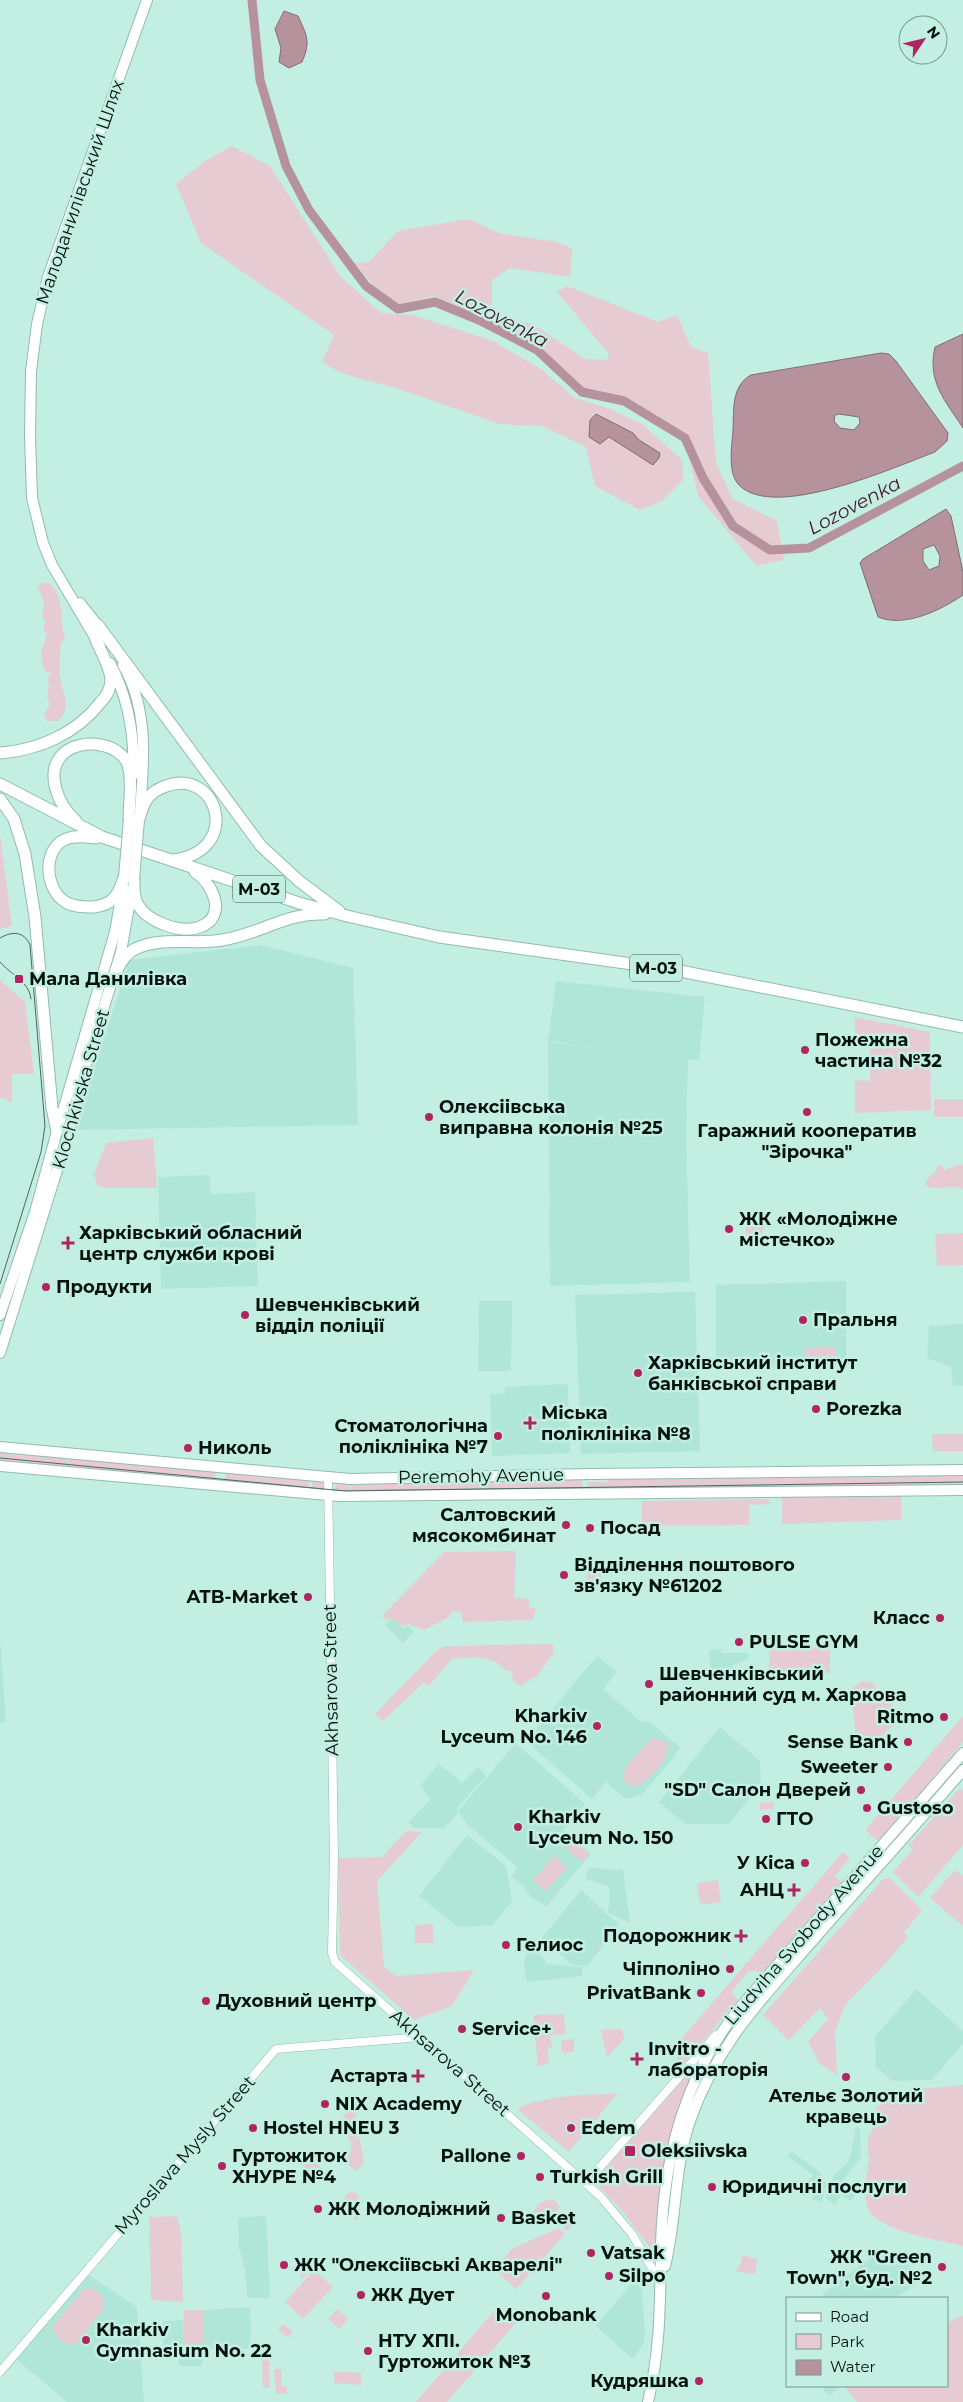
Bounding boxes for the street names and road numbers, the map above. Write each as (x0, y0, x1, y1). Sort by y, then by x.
street label: Малоданилівський Шлях (31, 76, 129, 307)
road number: М-03 (233, 876, 285, 902)
road number: М-03 (630, 954, 682, 981)
street label: Klochkivska Street (48, 1006, 114, 1172)
street label: Peremohy Avenue (398, 1464, 564, 1488)
street label: Akhsarova Street (319, 1604, 343, 1756)
street label: Liudviha Svobody Avenue (720, 1840, 888, 2030)
street label: Akhsarova Street (385, 2005, 515, 2121)
street label: Myroslava Mysly Street (110, 2071, 260, 2239)

